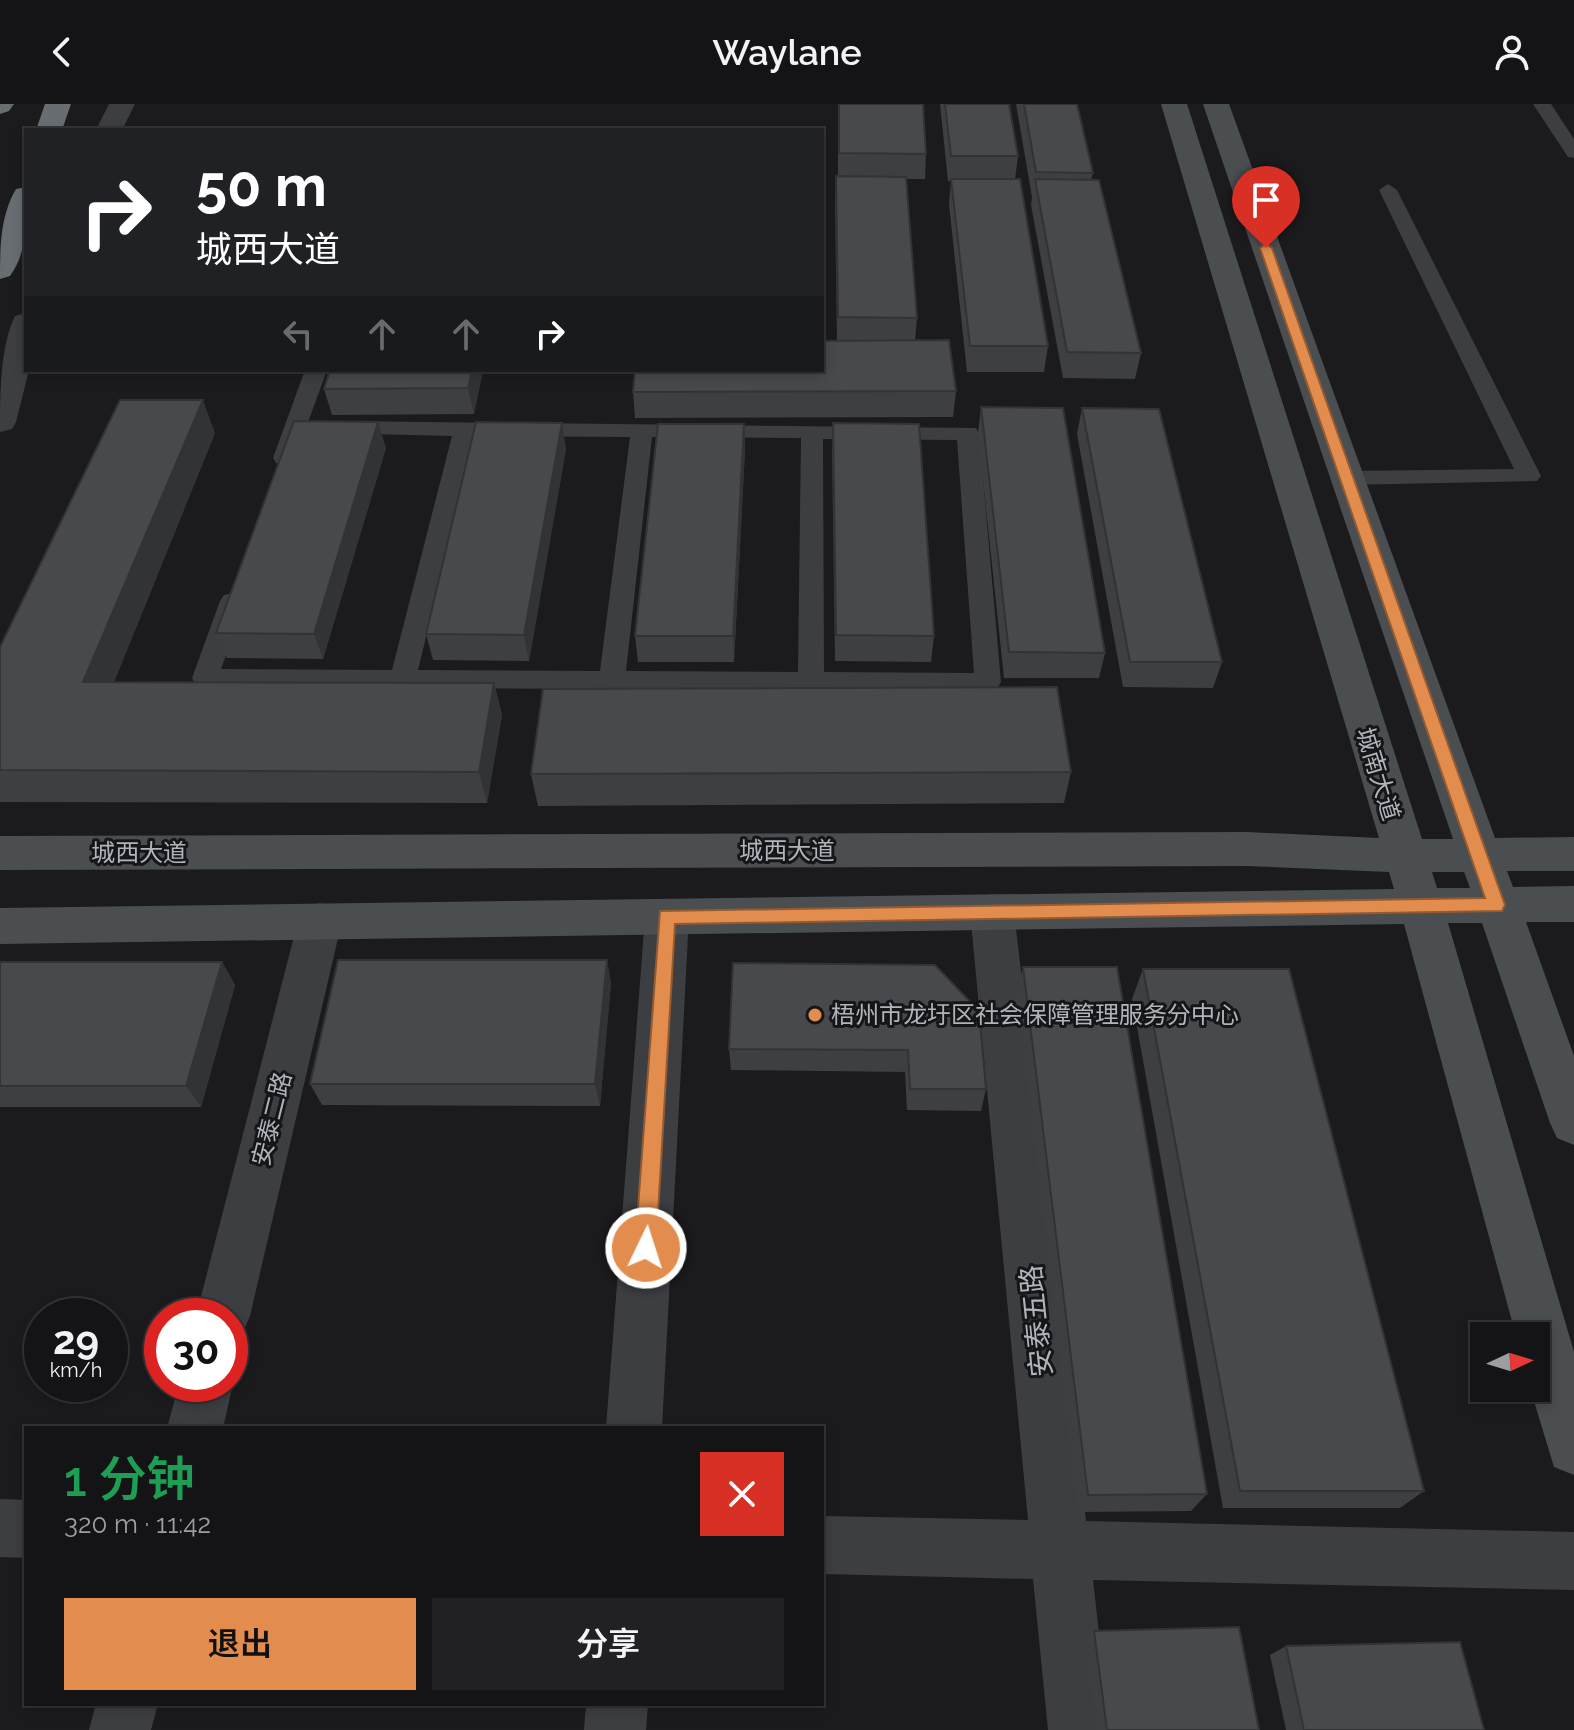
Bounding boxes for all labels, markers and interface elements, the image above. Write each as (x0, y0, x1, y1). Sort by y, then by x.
icon: back (40, 30, 84, 74)
icon: person (1490, 30, 1534, 74)
text: Waylane (712, 31, 862, 73)
text: 50 m (196, 153, 327, 219)
icon: right (64, 160, 168, 264)
pin (1232, 166, 1300, 248)
icon: arrive (1244, 178, 1288, 222)
text: 城西大道 (196, 228, 340, 270)
icon: left (276, 312, 320, 356)
icon: ahead (360, 312, 404, 356)
icon: ahead (444, 312, 488, 356)
icon: right (528, 312, 572, 356)
street label: 城南大道 (1351, 724, 1406, 824)
street label: 城西大道 (739, 836, 835, 865)
street label: 城西大道 (91, 838, 187, 867)
place label: 梧州市龙圩区社会保障管理服务分中心 (831, 1000, 1239, 1029)
marker: 梧州市龙圩区社会保障管理服务分中心 (806, 1006, 824, 1024)
street label: 安泰二路 (246, 1069, 297, 1169)
position arrow (604, 1206, 688, 1290)
street label: 安泰五路 (1014, 1264, 1059, 1378)
speed limit sign: 30 (144, 1298, 248, 1402)
text: 29 (53, 1316, 99, 1363)
north arrow (1470, 1322, 1550, 1402)
map controls (1470, 1322, 1550, 1402)
text: km/h (50, 1358, 102, 1382)
text: 1 分钟 (64, 1451, 194, 1507)
button: close (700, 1452, 784, 1536)
text: 320 m · 11:42 (64, 1509, 211, 1539)
button: 退出 (64, 1598, 416, 1690)
button: 分享 (432, 1598, 784, 1690)

